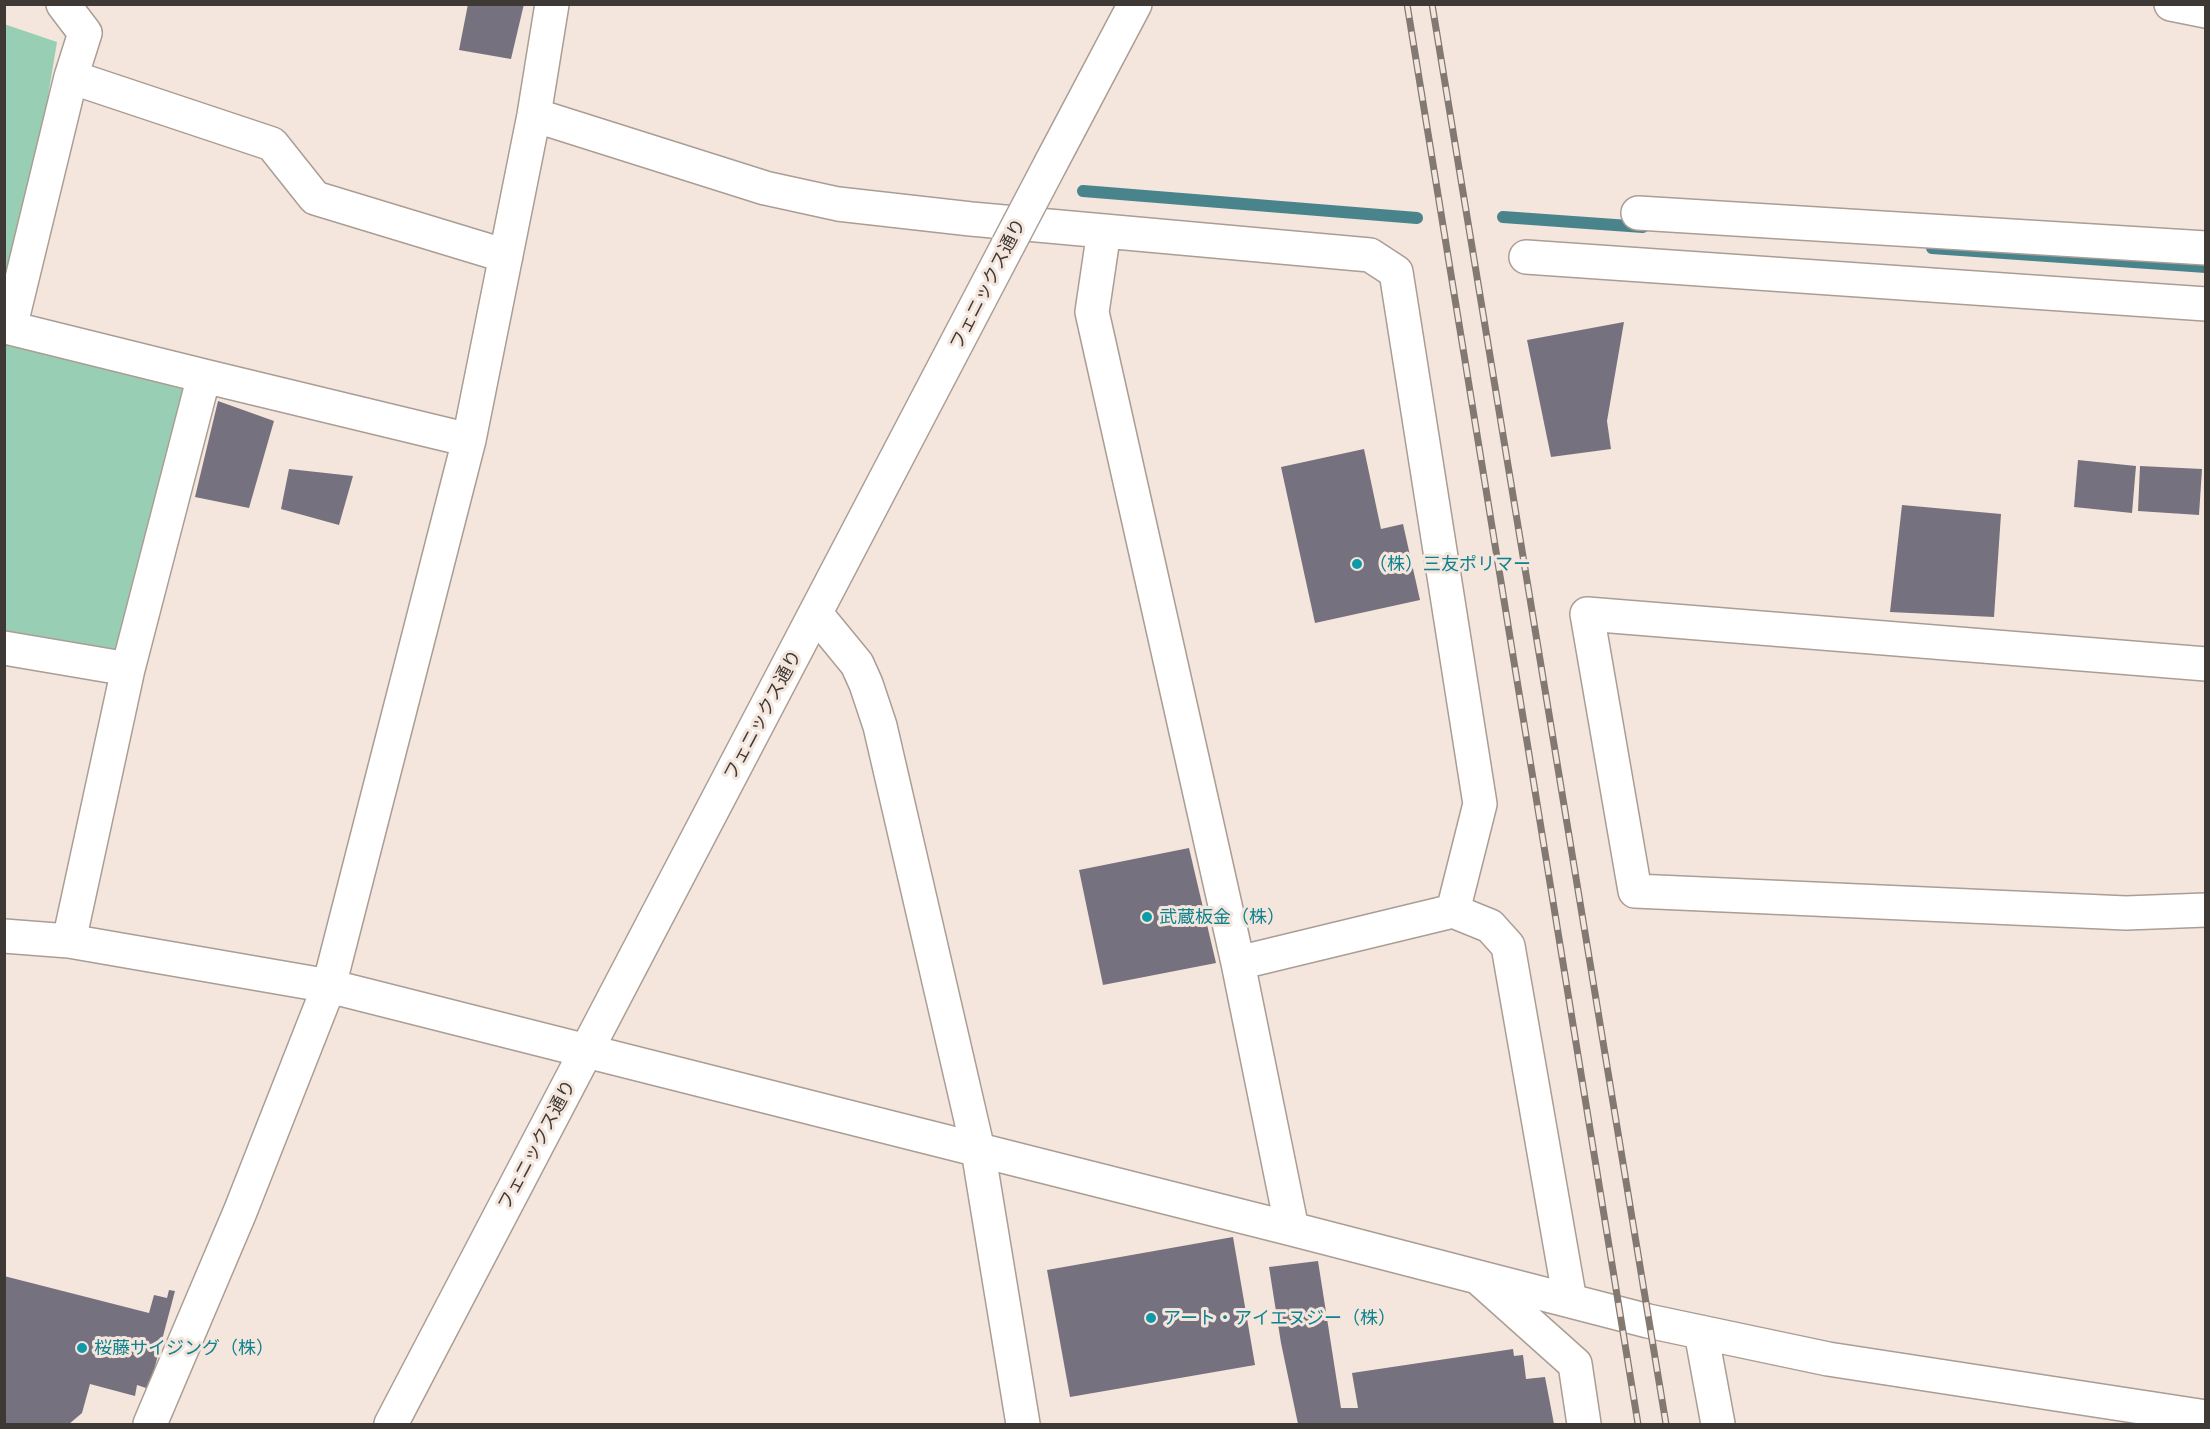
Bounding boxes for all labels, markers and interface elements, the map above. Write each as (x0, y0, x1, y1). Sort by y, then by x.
street label: フェニックス通り (946, 215, 1030, 353)
place label: （株）三友ポリマー (1369, 553, 1531, 575)
marker: （株）三友ポリマー (1350, 557, 1364, 571)
street label: フェニックス通り (720, 646, 806, 784)
place label: 武蔵板金（株） (1159, 906, 1285, 928)
marker: 武蔵板金（株） (1140, 910, 1154, 924)
street label: フェニックス通り (494, 1076, 580, 1214)
place label: アート・アイエヌジー（株） (1163, 1307, 1396, 1329)
marker: アート・アイエヌジー（株） (1144, 1311, 1158, 1325)
place label: 桜藤サイジング（株） (94, 1337, 274, 1359)
marker: 桜藤サイジング（株） (75, 1341, 89, 1355)

